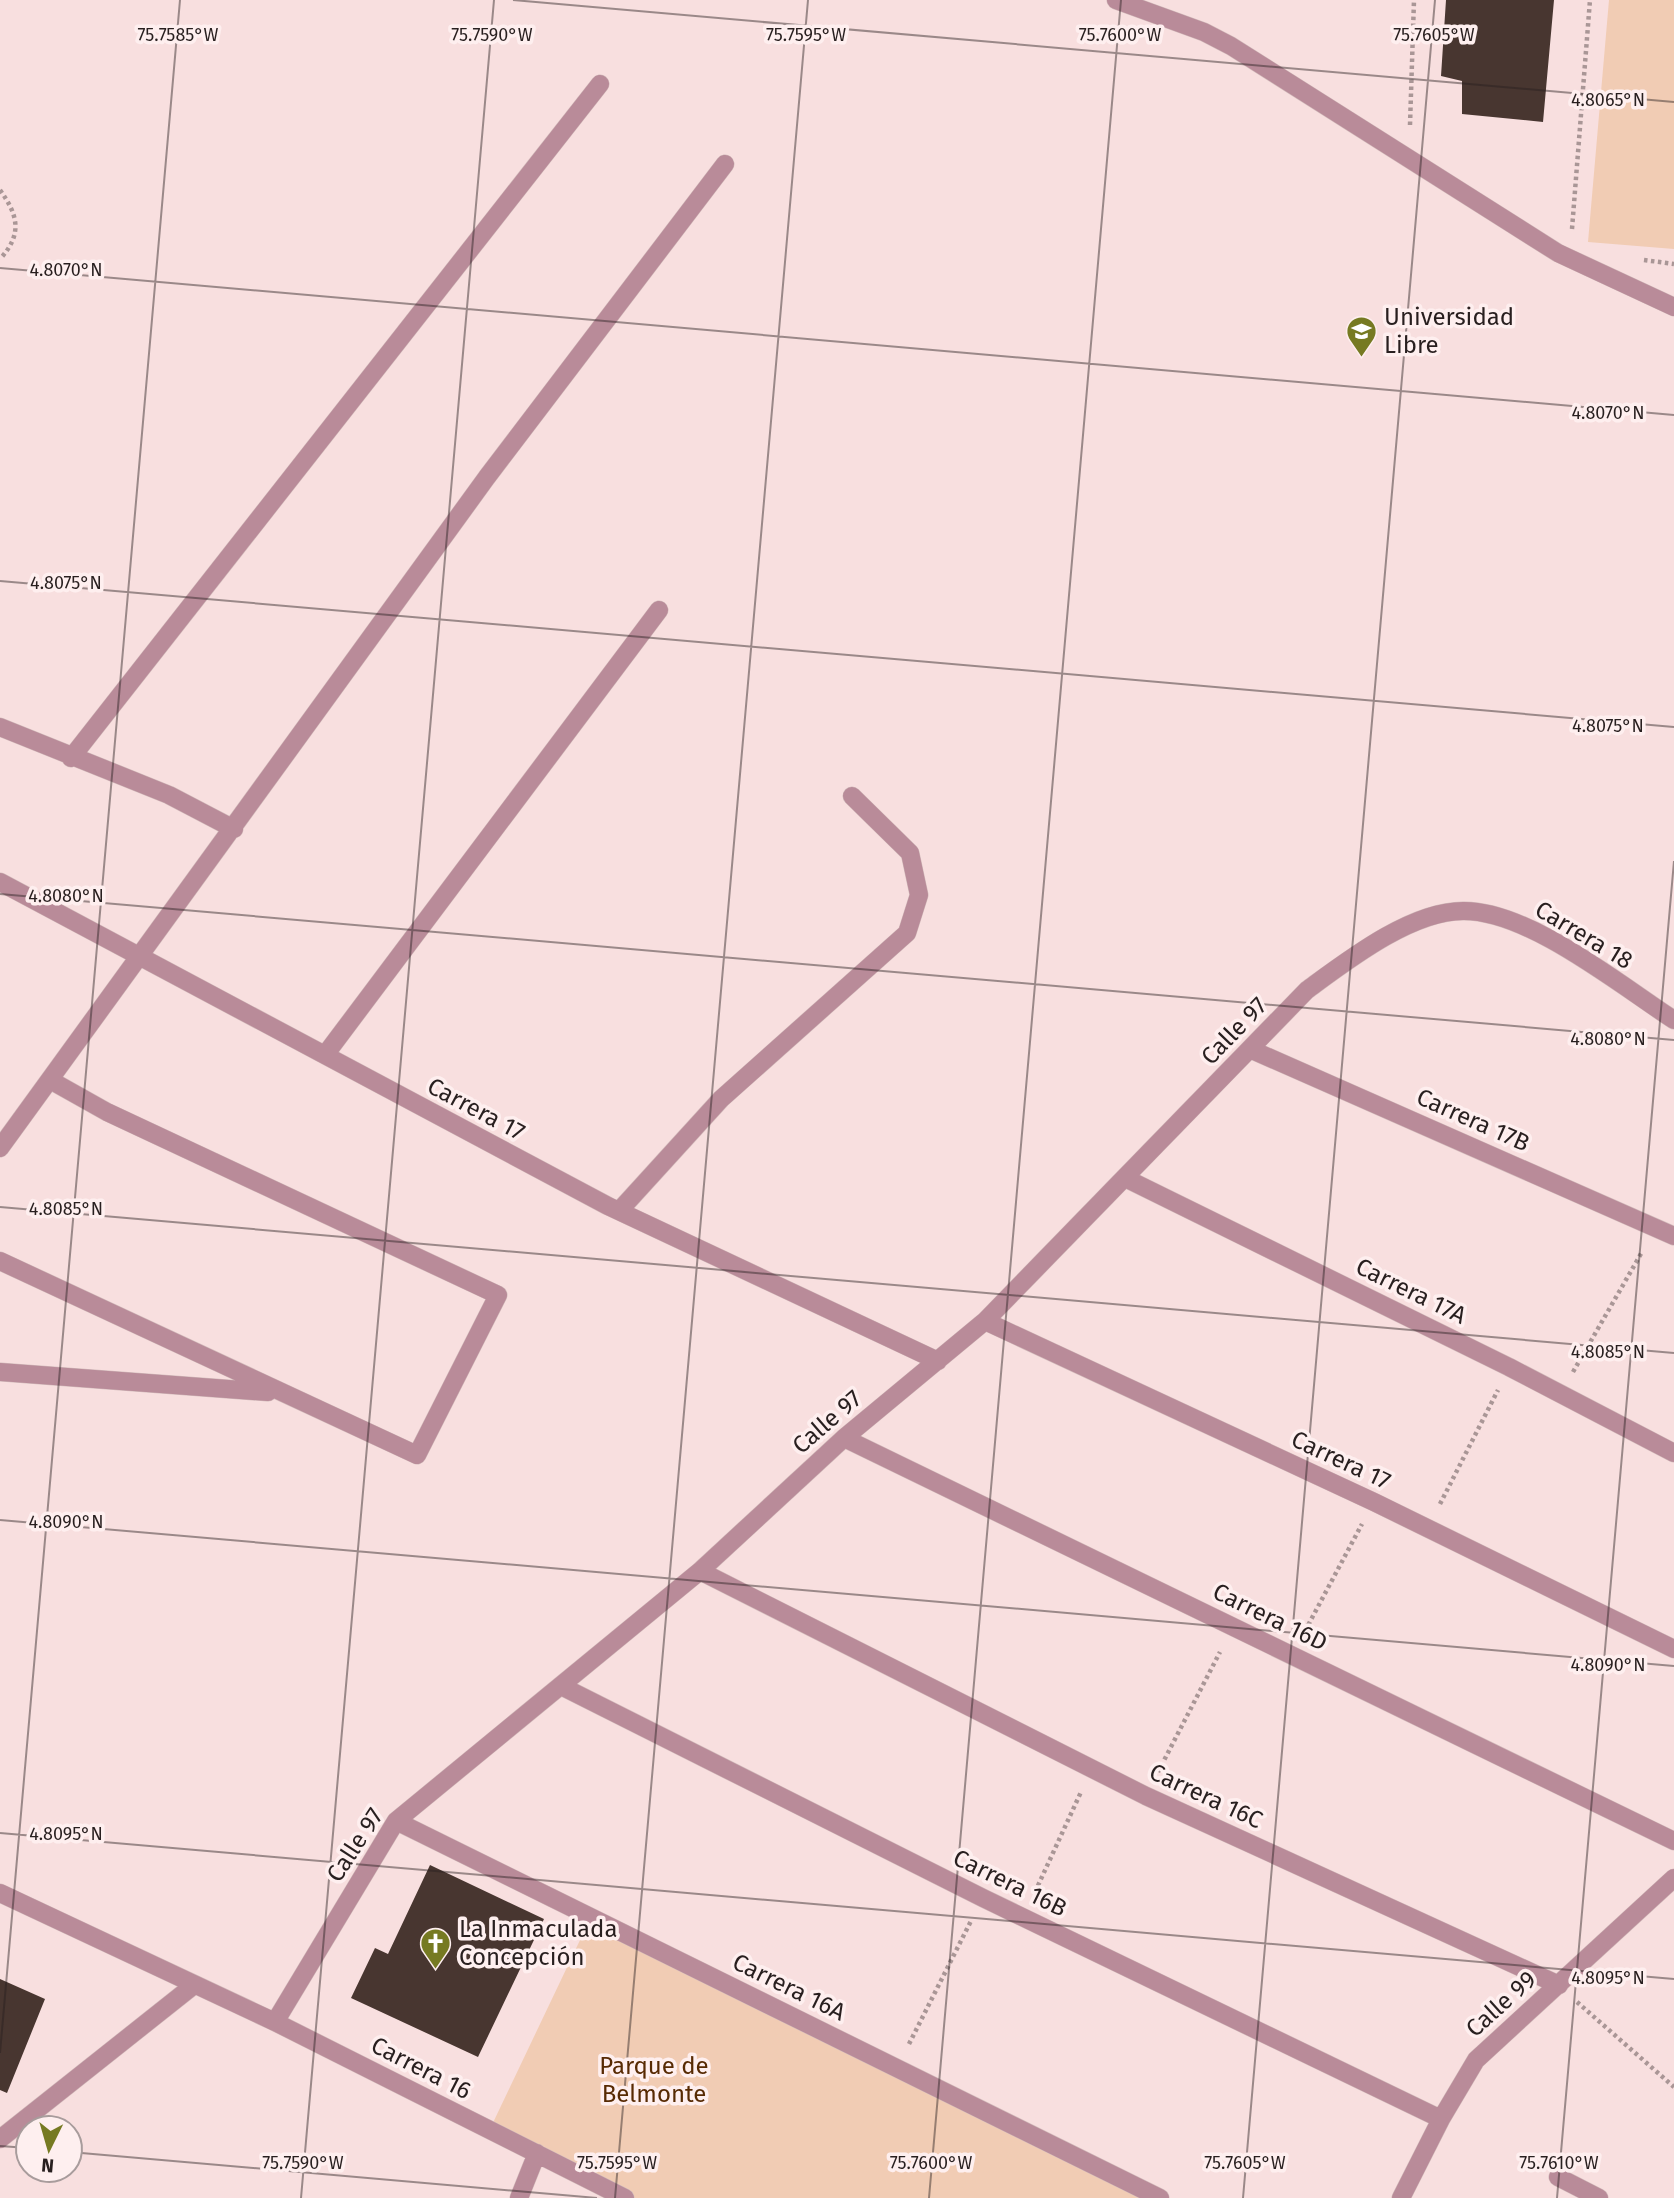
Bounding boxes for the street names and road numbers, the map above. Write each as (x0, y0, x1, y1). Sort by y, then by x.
street label: Carrera 18 (1530, 895, 1638, 975)
street label: Calle 97 (1195, 992, 1273, 1070)
street label: Carrera 17 (423, 1072, 529, 1146)
street label: Carrera 17B (1412, 1083, 1534, 1157)
street label: Carrera 17A (1351, 1252, 1471, 1330)
street label: Calle 97 (787, 1384, 867, 1460)
street label: Carrera 17 (1287, 1425, 1395, 1495)
street label: Carrera 16D (1208, 1577, 1332, 1657)
street label: Carrera 16C (1145, 1758, 1267, 1834)
street label: Calle 97 (321, 1803, 389, 1887)
street label: Carrera 16B (949, 1844, 1071, 1922)
street label: Carrera 16A (728, 1948, 850, 2026)
street label: Calle 99 (1460, 1965, 1542, 2043)
street label: Carrera 16 (366, 2031, 476, 2105)

